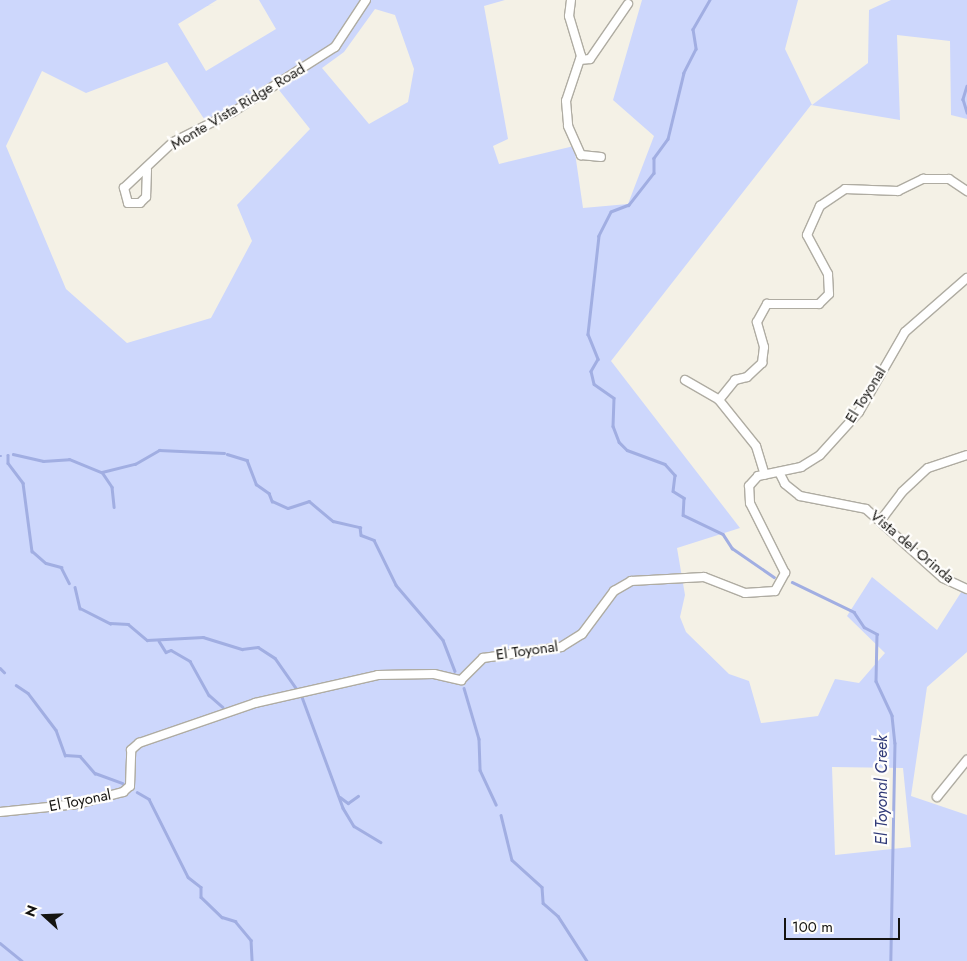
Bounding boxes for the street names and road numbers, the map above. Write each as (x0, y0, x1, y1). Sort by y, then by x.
street label: Monte Vista Ridge Road (168, 60, 308, 154)
street label: El Toyonal (842, 364, 890, 426)
street label: Vista del Orinda (866, 507, 958, 587)
street label: El Toyonal (495, 638, 559, 664)
street label: El Toyonal (47, 786, 113, 816)

